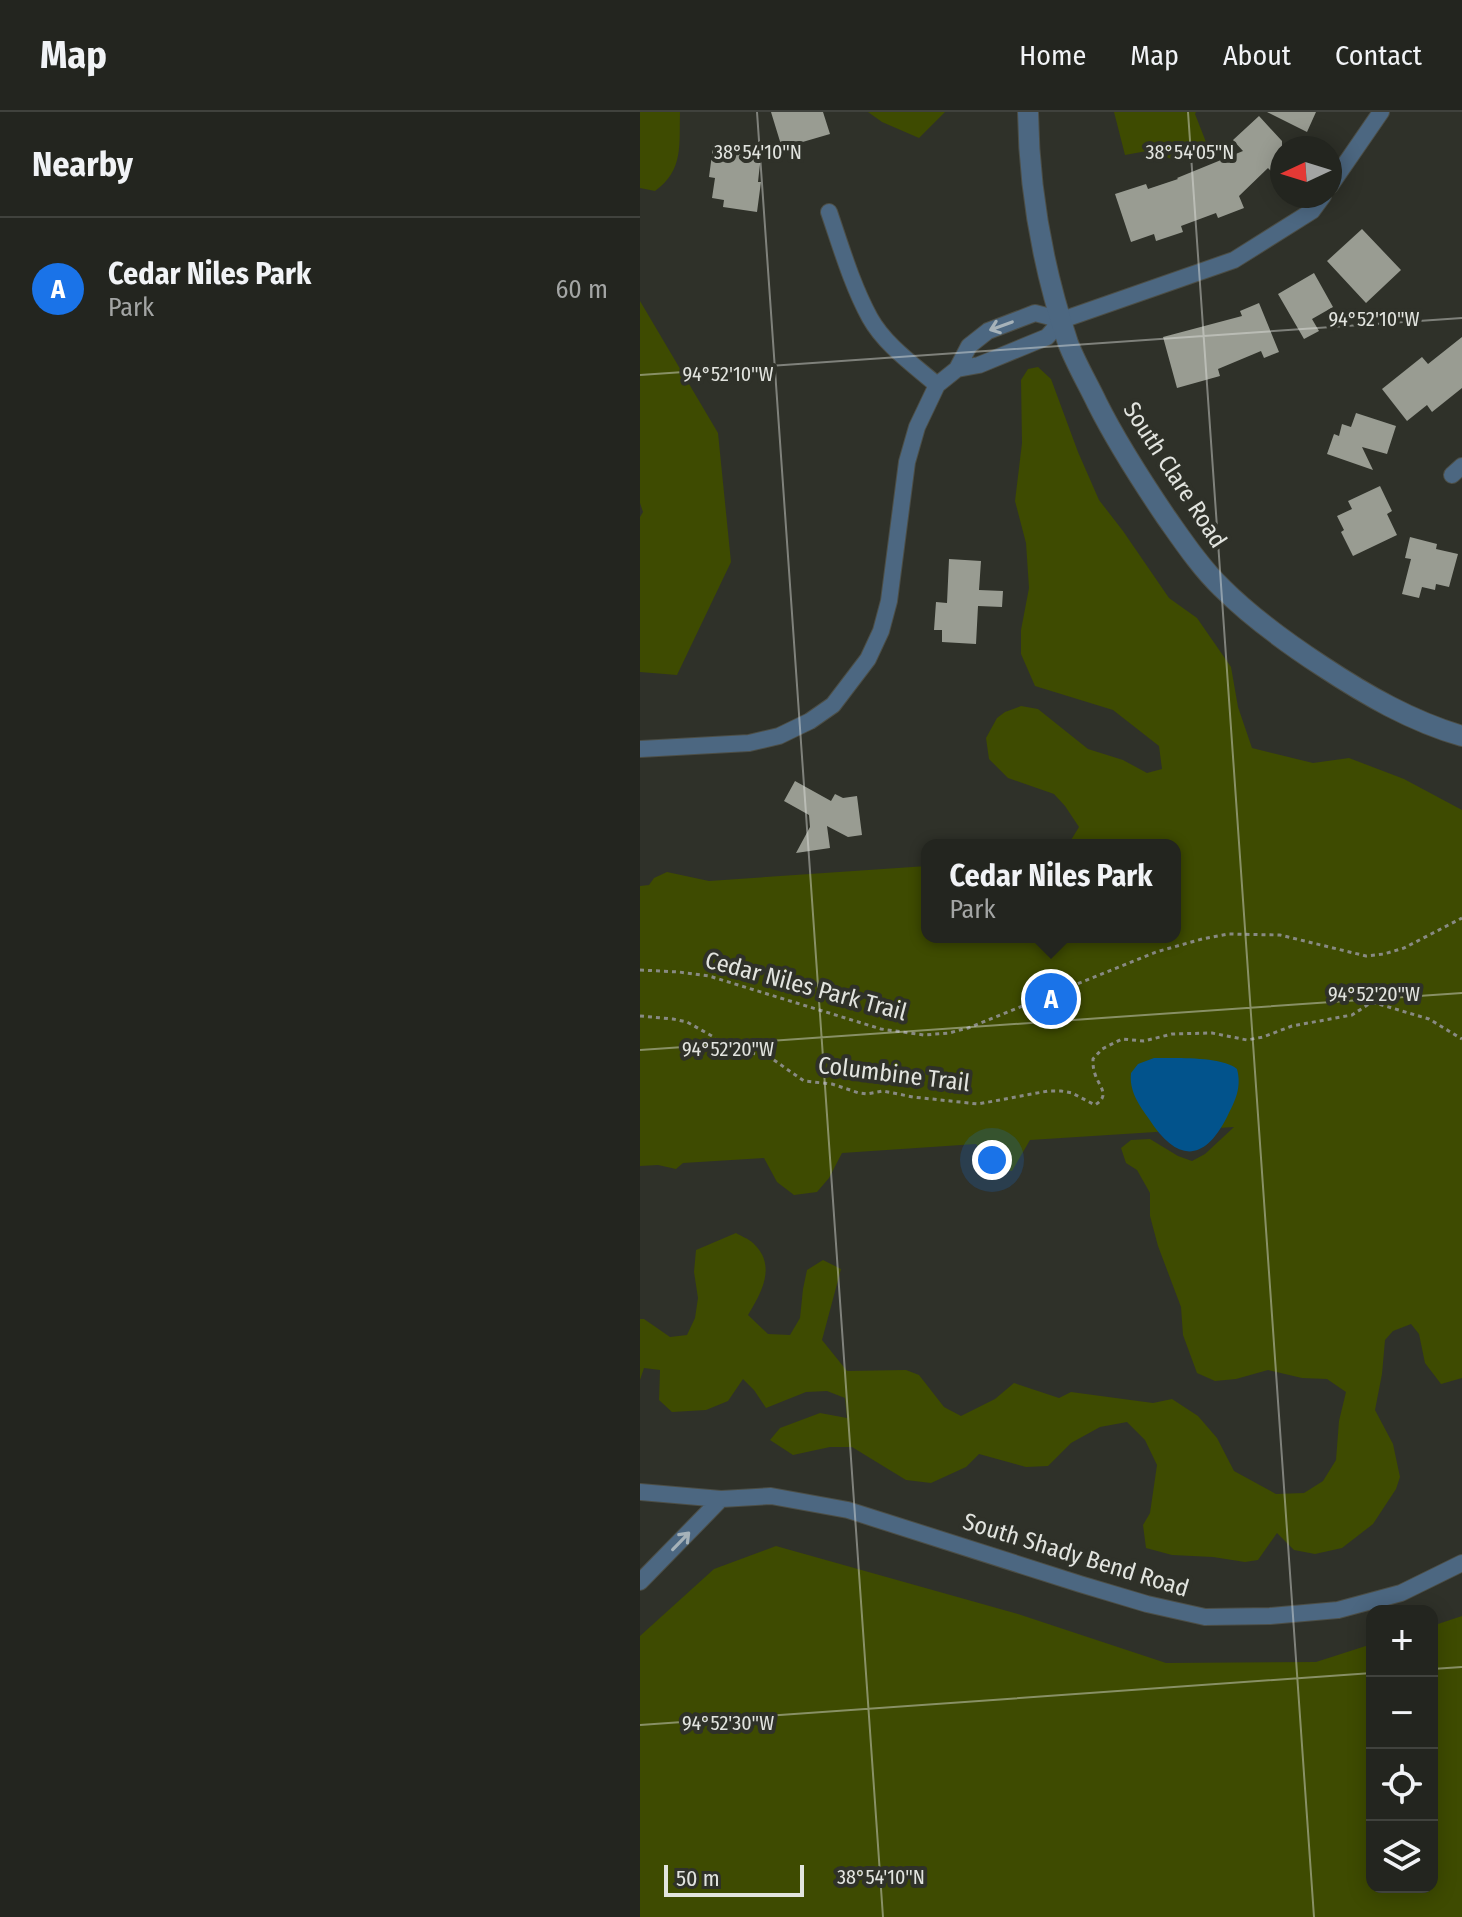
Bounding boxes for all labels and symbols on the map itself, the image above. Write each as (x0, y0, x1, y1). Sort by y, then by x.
north arrow (1270, 136, 1342, 208)
text: 38°54'10"N (714, 140, 802, 164)
text: 38°54'05"N (1146, 140, 1234, 164)
text: 94°52'10"W (1328, 307, 1420, 331)
one-way arrow (989, 320, 1014, 334)
text: 94°52'10"W (682, 362, 774, 386)
street label: South Clare Road (1117, 397, 1233, 553)
street label: Cedar Niles Park Trail (702, 946, 910, 1026)
pin: A (1025, 969, 1077, 1029)
text: 94°52'20"W (1328, 982, 1420, 1006)
text: 94°52'20"W (682, 1037, 774, 1061)
street label: Columbine Trail (816, 1051, 972, 1097)
your location (972, 1140, 1012, 1180)
street label: South Shady Bend Road (960, 1507, 1192, 1603)
one-way arrow (671, 1531, 690, 1551)
text: 94°52'30"W (682, 1711, 774, 1735)
scale bar (664, 1861, 804, 1897)
text: 38°54'10"N (837, 1865, 925, 1889)

